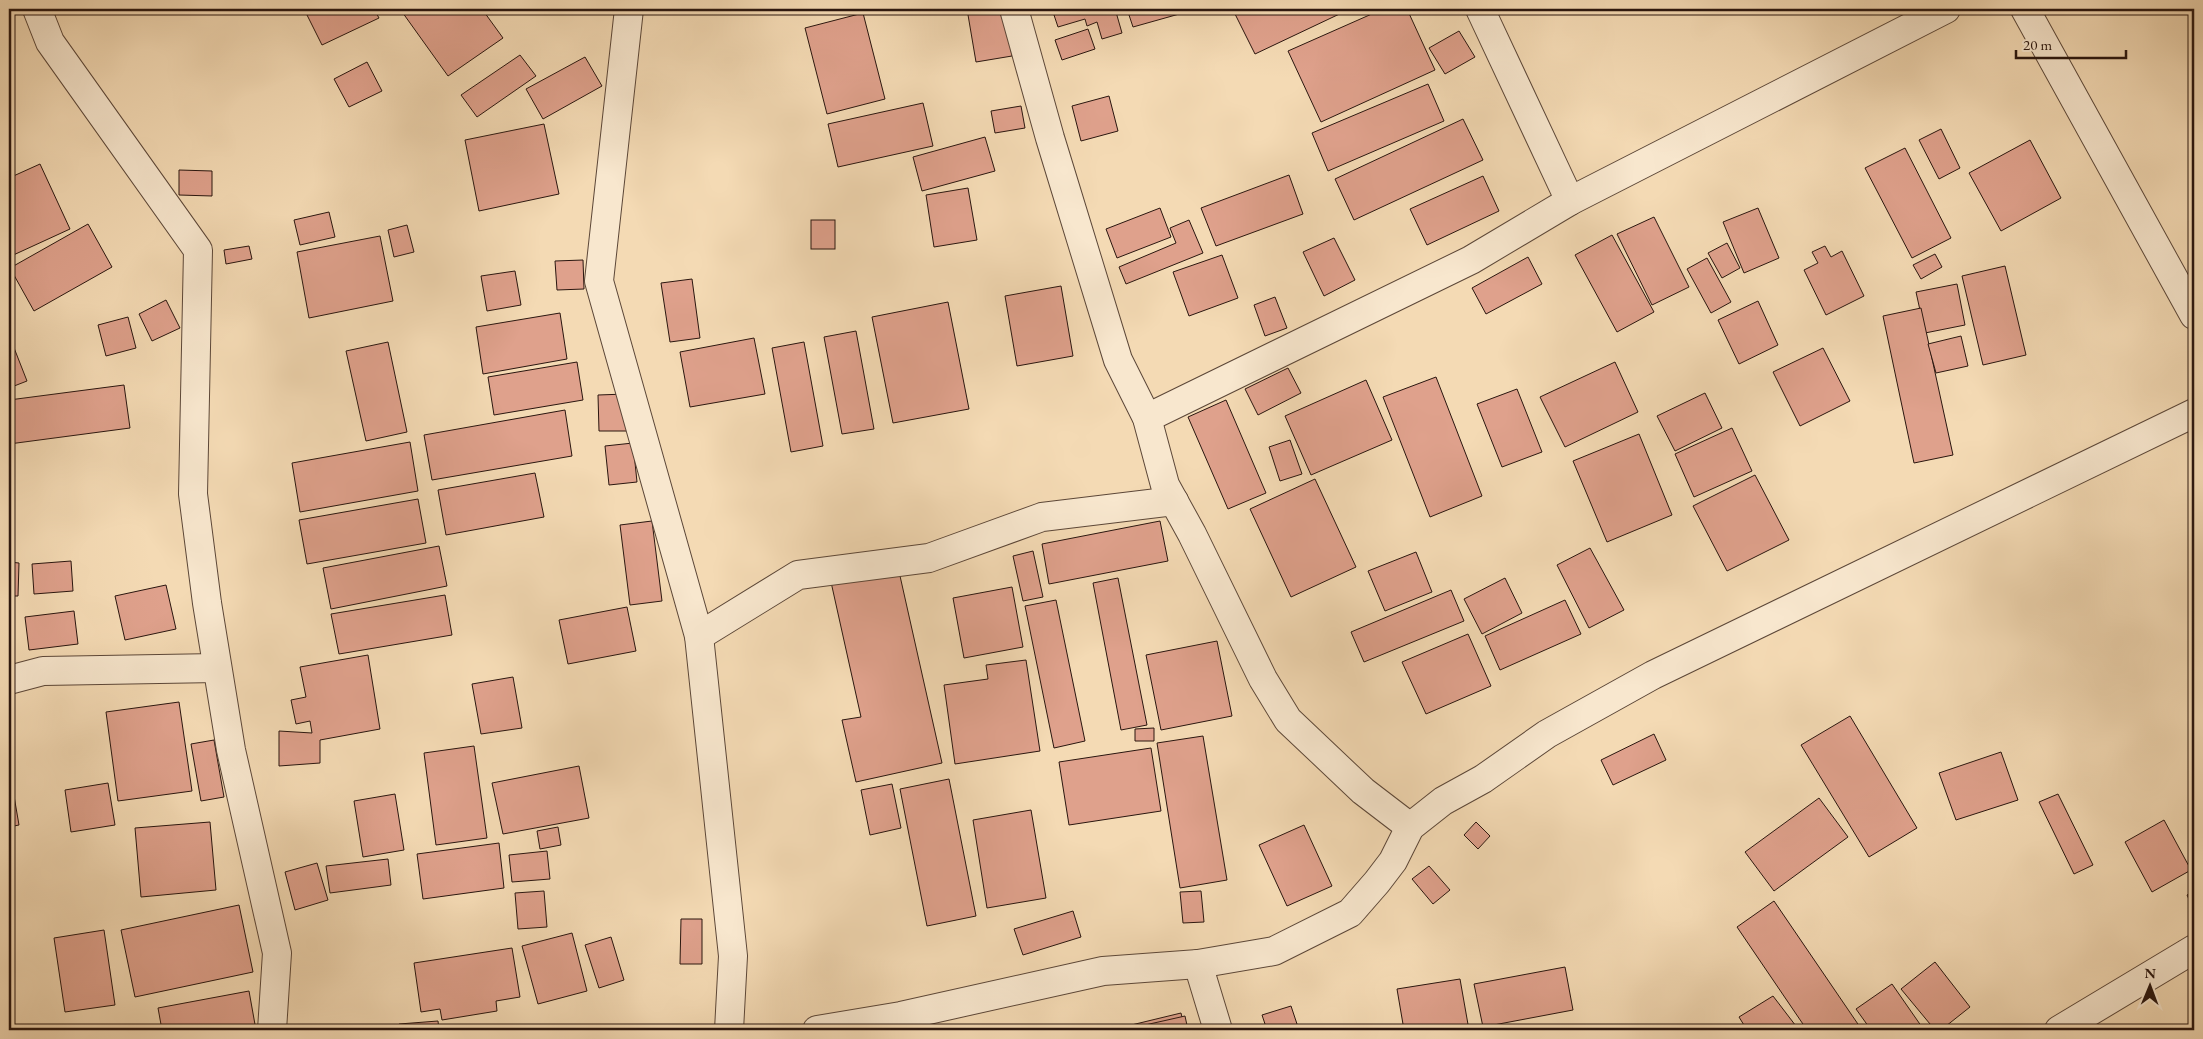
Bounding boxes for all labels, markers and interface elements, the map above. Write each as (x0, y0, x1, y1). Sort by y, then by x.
scale bar (2016, 28, 2126, 60)
text: 20 m (2023, 35, 2052, 54)
north arrow (2126, 962, 2176, 1012)
text: N (2144, 964, 2157, 982)

